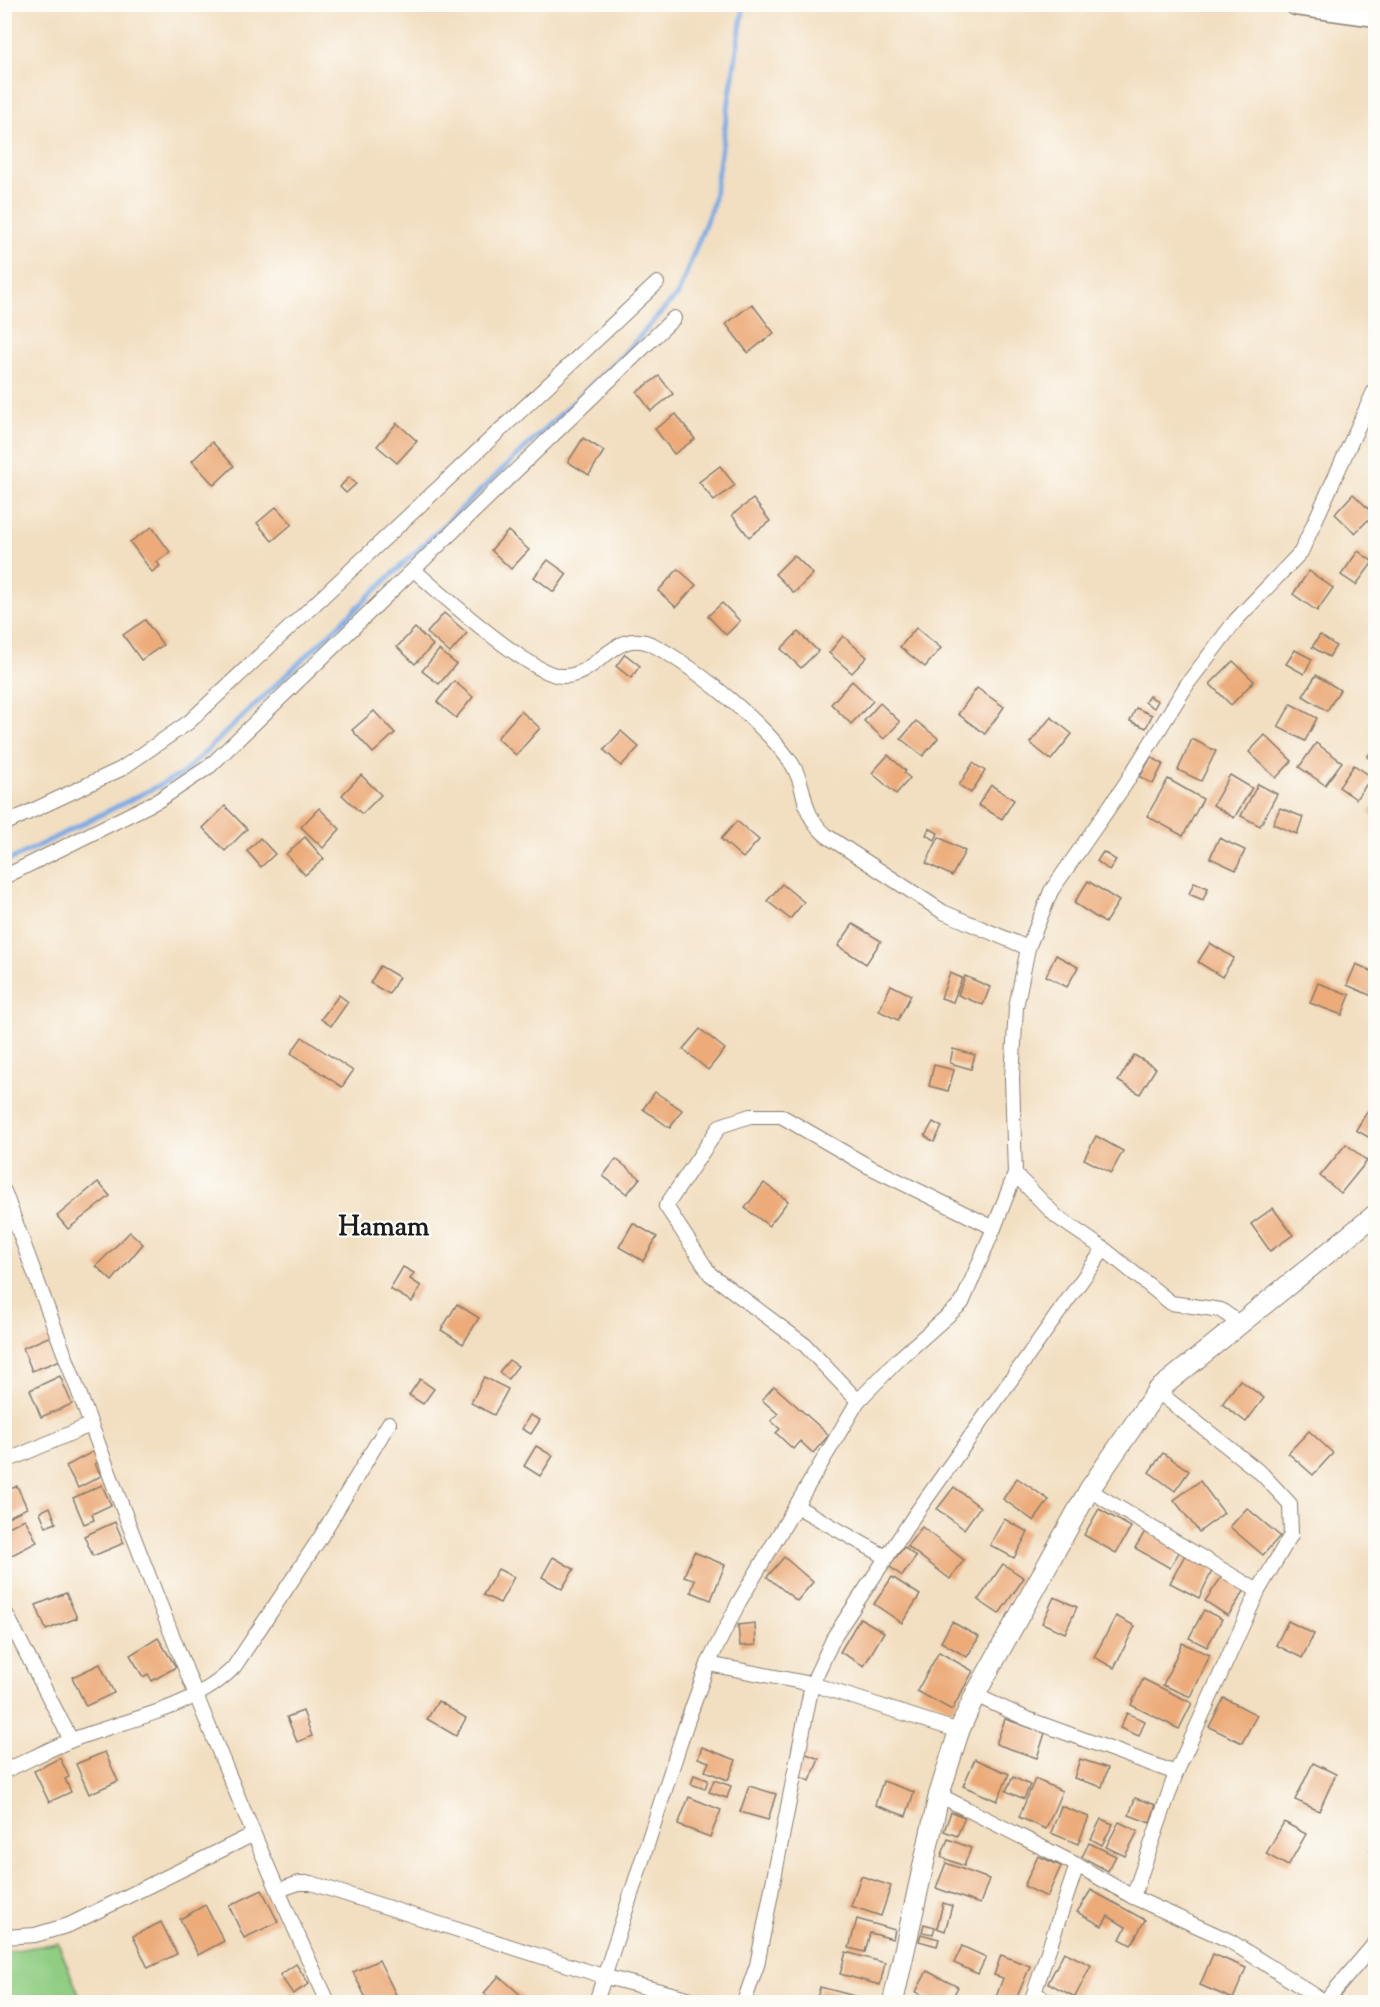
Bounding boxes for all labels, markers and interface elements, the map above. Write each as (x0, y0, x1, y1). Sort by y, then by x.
district label: Hamam (339, 1209, 430, 1248)

